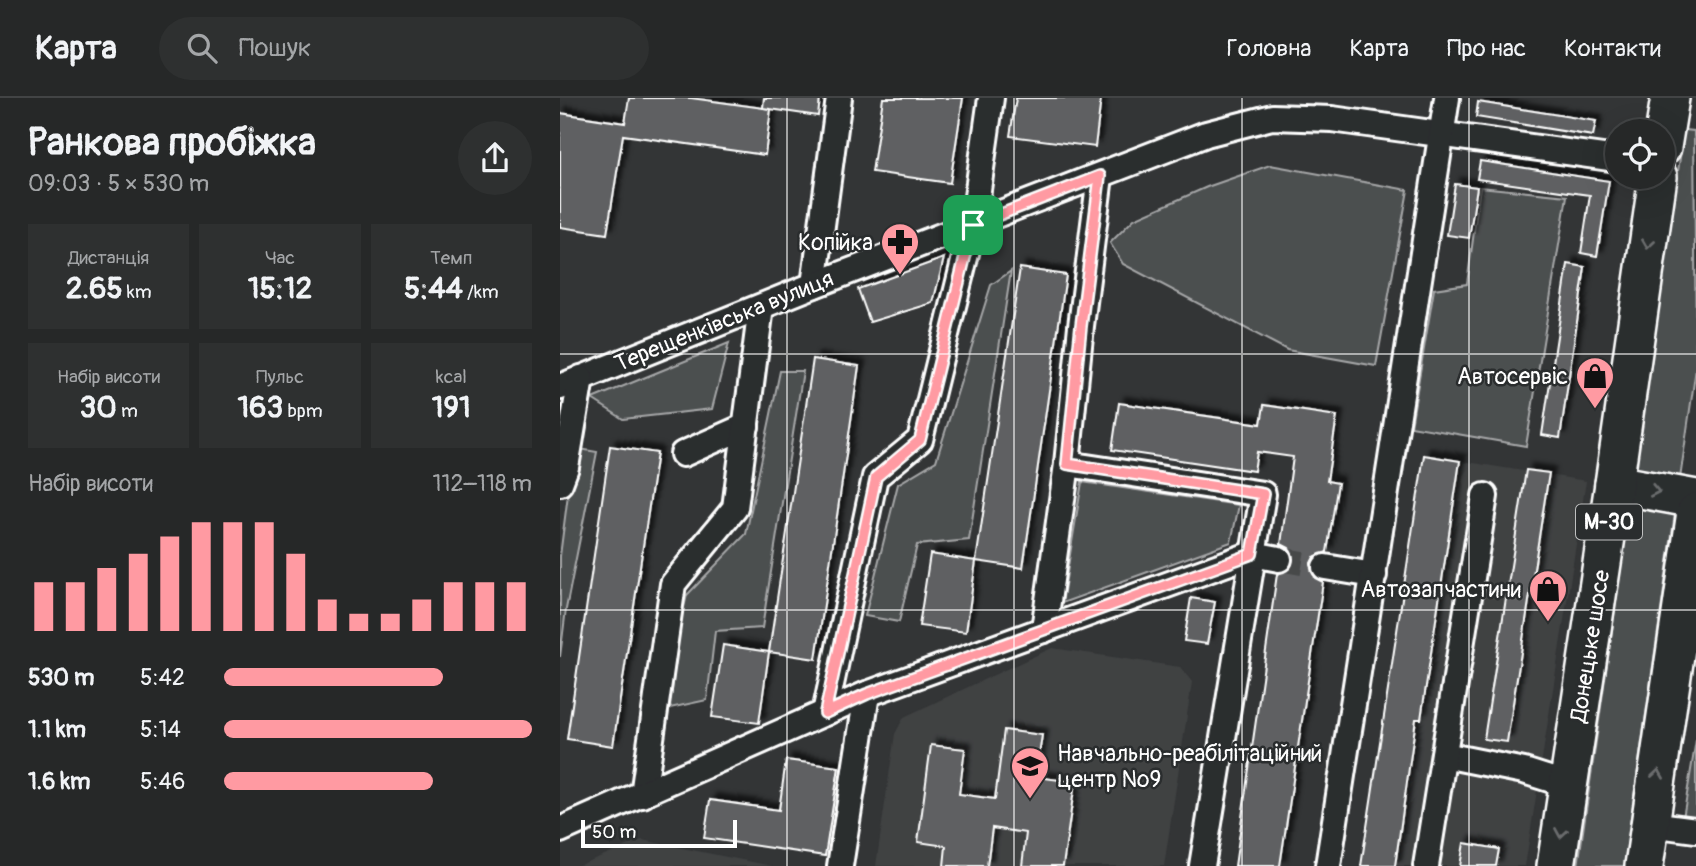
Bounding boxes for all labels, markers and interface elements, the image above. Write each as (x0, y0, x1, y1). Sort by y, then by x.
search box (159, 17, 649, 80)
text: Карта (35, 28, 117, 69)
icon: search (183, 29, 221, 67)
text: Пошук (239, 32, 311, 64)
text: Головна (1227, 34, 1311, 63)
text: Карта (1349, 34, 1409, 63)
text: Про нас (1447, 34, 1526, 63)
text: Контакти (1564, 34, 1661, 63)
text: Ранкова пробіжка (28, 119, 316, 167)
map controls (1605, 119, 1675, 189)
button: locate (1605, 119, 1675, 189)
button: share (458, 121, 532, 195)
text: 09:03 · 5 × 530 m (28, 169, 209, 198)
pin (943, 195, 1003, 255)
icon: arrive (954, 206, 992, 244)
pharmacy icon: Копійка (879, 221, 921, 276)
place label: Копійка (798, 228, 873, 257)
one-way arrow (1641, 238, 1656, 250)
text: Дистанція (68, 246, 149, 270)
text: Час (265, 246, 295, 270)
text: Темп (430, 246, 472, 270)
street label: Терещенківська вулиця (610, 264, 838, 378)
text: 2.65 (66, 270, 123, 307)
text: 15:12 (248, 270, 312, 307)
text: 5:44 (404, 270, 463, 307)
text: km (123, 280, 152, 304)
text: /km (463, 280, 499, 304)
shop icon: Автосервіс (1574, 355, 1616, 410)
place label: Автосервіс (1457, 362, 1568, 391)
text: Набір висоти (57, 365, 160, 389)
text: Пульс (256, 365, 304, 389)
text: kcal (436, 365, 467, 389)
text: 30 (80, 389, 117, 426)
text: 163 (237, 389, 283, 426)
text: 191 (432, 389, 471, 426)
text: m (117, 399, 138, 423)
text: bpm (283, 399, 323, 423)
text: Набір висоти (28, 469, 153, 498)
text: 112–118 m (433, 469, 532, 498)
one-way arrow (1649, 483, 1661, 498)
road number: М-30 (1576, 504, 1642, 540)
street label: Донецьке шосе (1563, 567, 1616, 725)
shop icon: Автозапчастини (1527, 568, 1569, 623)
place label: Автозапчастини (1360, 575, 1521, 604)
text: 530 m (28, 663, 94, 692)
text: 5:42 (140, 663, 185, 692)
text: 1.1 km (28, 715, 86, 744)
text: 5:14 (140, 715, 181, 744)
place label: Навчально-реабілітаційний центр №9 (1057, 739, 1322, 794)
school or university icon: Навчально-реабілітаційний центр №9 (1009, 745, 1051, 800)
text: 1.6 km (28, 767, 90, 796)
text: 5:46 (140, 767, 185, 796)
one-way arrow (1650, 768, 1665, 780)
scale bar (581, 817, 737, 849)
text: 50 m (592, 820, 636, 844)
one-way arrow (1554, 827, 1569, 839)

